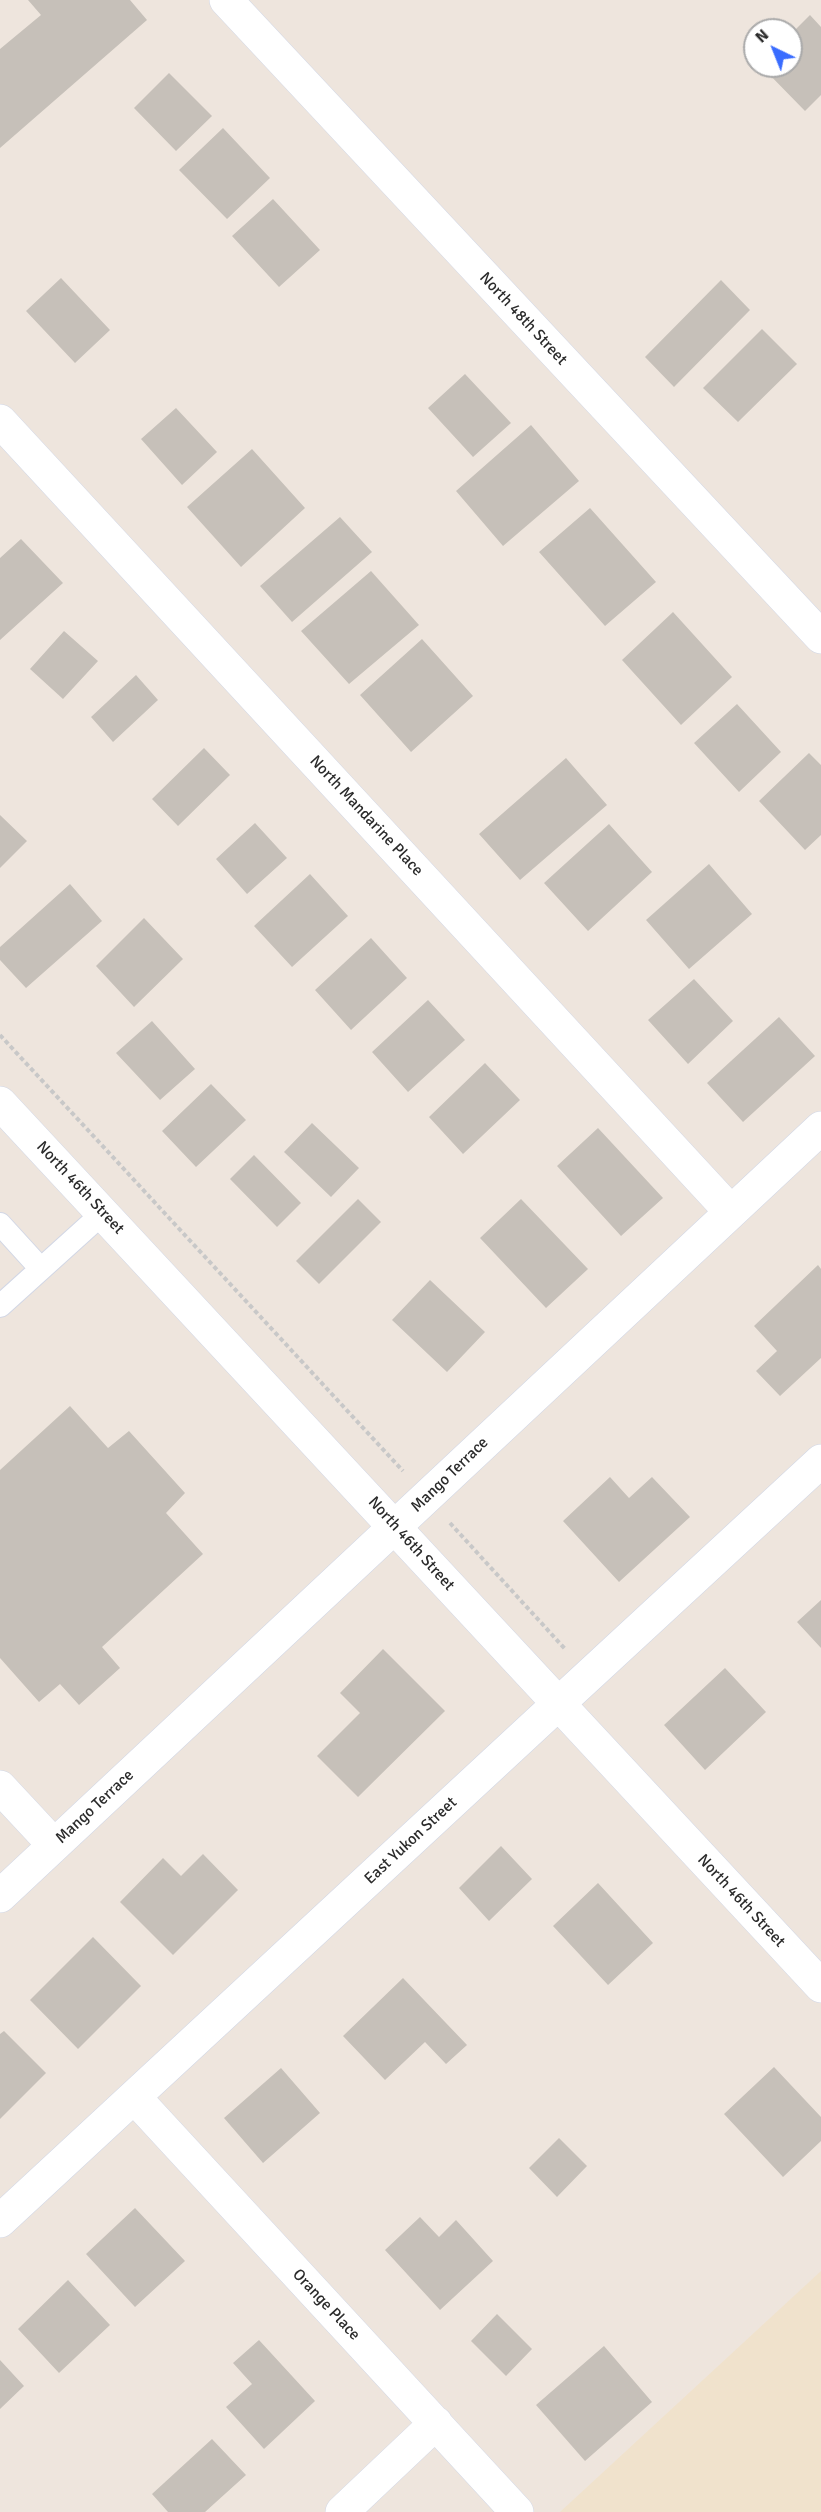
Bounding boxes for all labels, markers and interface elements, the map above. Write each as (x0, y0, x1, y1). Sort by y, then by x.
north arrow (743, 18, 803, 78)
text: N (751, 25, 773, 47)
street label: North 48th Street (475, 269, 571, 369)
street label: North Mandarine Place (305, 752, 427, 880)
street label: North 46th Street (32, 1138, 128, 1238)
street label: Mango Terrace (407, 1433, 493, 1517)
street label: North 46th Street (364, 1493, 458, 1595)
street label: Mango Terrace (52, 1766, 138, 1848)
street label: East Yukon Street (361, 1793, 461, 1889)
street label: North 46th Street (693, 1851, 789, 1951)
street label: Orange Place (288, 2265, 364, 2345)

